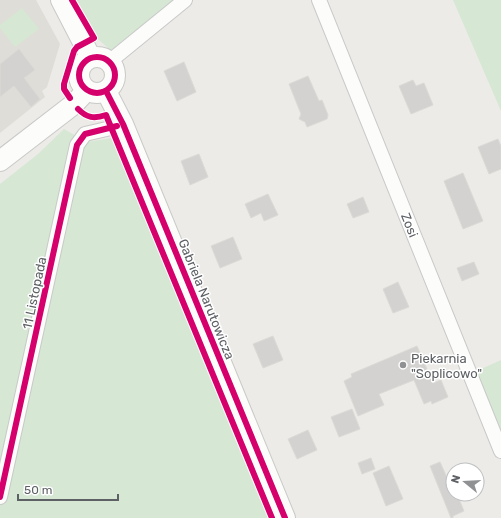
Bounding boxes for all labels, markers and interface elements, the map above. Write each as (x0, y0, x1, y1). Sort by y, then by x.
street label: Zosi (398, 211, 421, 240)
street label: Gabriela Narutowicza (176, 237, 238, 362)
street label: 11 Listopada (19, 255, 49, 331)
place label: Piekarnia "Soplicowo" (411, 351, 482, 381)
marker: Piekarnia "Soplicowo" (398, 360, 408, 370)
north arrow (445, 462, 485, 502)
text: N (449, 473, 463, 485)
scale bar (18, 476, 118, 502)
text: 50 m (24, 483, 52, 497)

